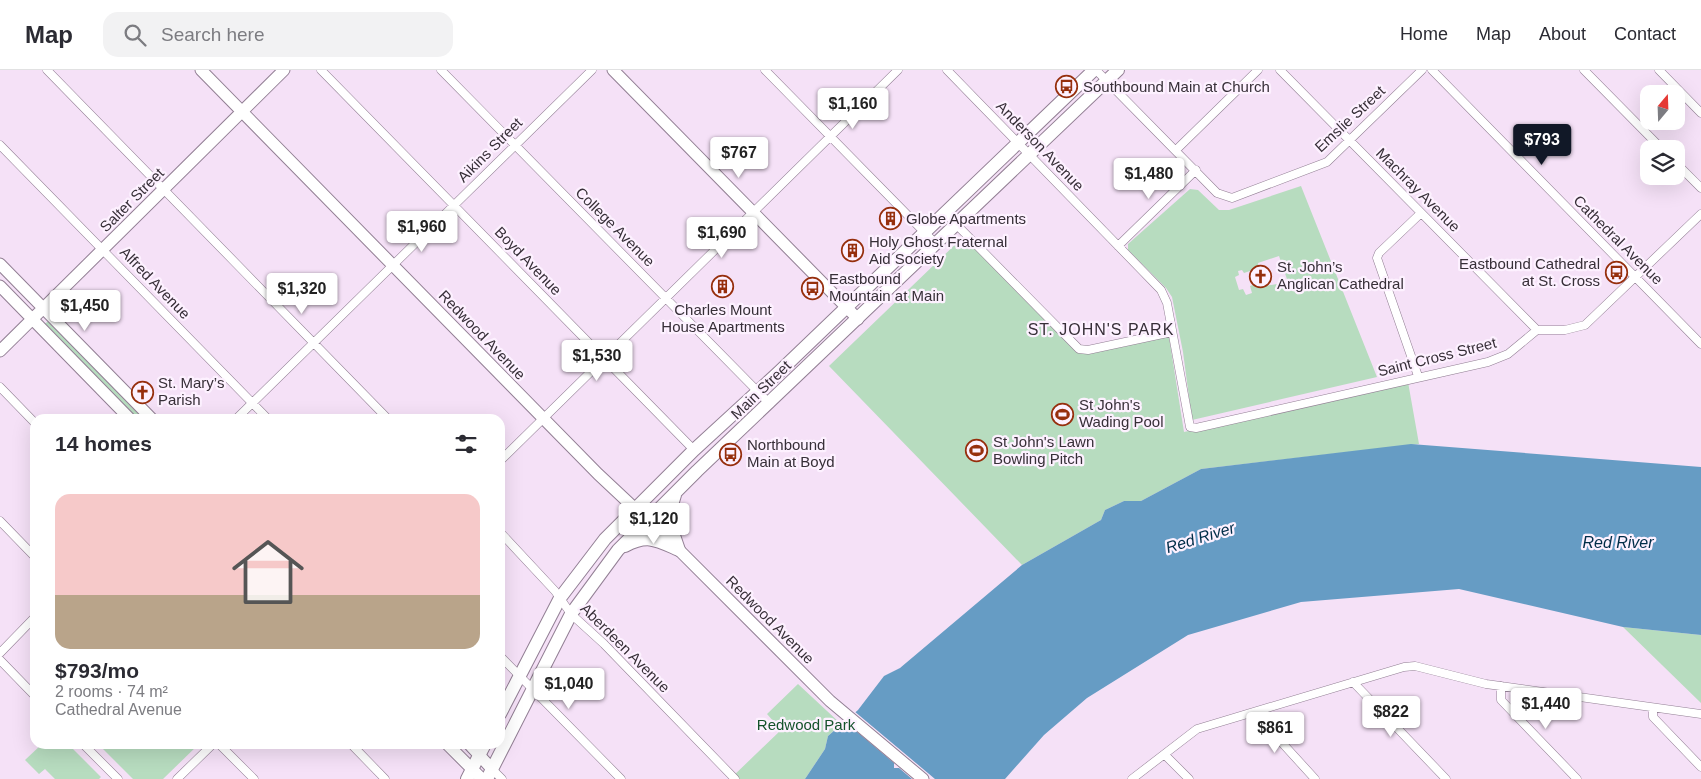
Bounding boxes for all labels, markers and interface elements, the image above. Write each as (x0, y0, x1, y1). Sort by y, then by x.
search box (103, 12, 453, 57)
text: Map (25, 21, 73, 48)
icon: search (121, 21, 149, 49)
text: Search here (161, 24, 265, 45)
text: Home (1400, 24, 1448, 44)
text: Map (1476, 24, 1511, 44)
text: About (1539, 24, 1586, 44)
text: Contact (1614, 24, 1676, 44)
bus stop icon: Southbound Main at Church (1055, 75, 1079, 99)
place label: Southbound Main at Church (1083, 78, 1270, 95)
street label: Emslie Street (1311, 81, 1389, 155)
north arrow (1640, 85, 1685, 130)
map controls (1640, 85, 1685, 185)
pin: $1,160 (812, 88, 894, 130)
text: $1,160 (829, 95, 877, 112)
street label: Anderson Avenue (993, 97, 1088, 194)
street label: Aikins Street (454, 113, 526, 185)
pin: $793 (1512, 124, 1572, 166)
text: $793 (1524, 131, 1560, 148)
pin: $767 (709, 136, 769, 179)
button: layers (1640, 140, 1685, 185)
text: $767 (721, 144, 757, 161)
street label: Machray Avenue (1373, 144, 1464, 235)
pin: $1,480 (1108, 158, 1190, 200)
street label: Salter Street (96, 164, 168, 235)
text: $1,480 (1125, 165, 1173, 182)
street label: College Avenue (572, 184, 658, 270)
street label: Cathedral Avenue (1570, 192, 1666, 288)
building icon: Globe Apartments (878, 207, 902, 231)
pin: $1,960 (381, 210, 463, 253)
place label: Globe Apartments (906, 210, 1026, 227)
pin: $1,690 (681, 216, 763, 259)
text: $1,960 (398, 218, 446, 235)
street label: Boyd Avenue (492, 223, 565, 298)
text: $1,690 (698, 224, 746, 241)
place label: Holy Ghost Fraternal Aid Society (869, 233, 1007, 267)
building icon: Holy Ghost Fraternal Aid Society (841, 239, 865, 263)
street label: Alfred Avenue (117, 243, 194, 322)
place label: Eastbound Cathedral at St. Cross (1459, 255, 1600, 289)
place label: St. John’s Anglican Cathedral (1277, 258, 1404, 292)
bus stop icon: Eastbound Cathedral at St. Cross (1604, 261, 1628, 285)
church icon: St. John’s Anglican Cathedral (1249, 264, 1273, 288)
place label: Eastbound Mountain at Main (829, 270, 944, 304)
pin: $1,320 (261, 272, 343, 315)
building icon: Charles Mount House Apartments (711, 275, 735, 299)
bus stop icon: Eastbound Mountain at Main (801, 276, 825, 300)
text: $1,320 (278, 280, 326, 297)
street label: Redwood Avenue (435, 287, 529, 383)
pin: $1,450 (44, 290, 126, 332)
text: $1,450 (61, 297, 109, 314)
place label: Charles Mount House Apartments (661, 301, 785, 335)
district label: ST. JOHN'S PARK (1028, 321, 1174, 338)
street label: Saint Cross Street (1376, 333, 1499, 379)
pin: $1,530 (556, 340, 638, 382)
text: $1,530 (573, 347, 621, 364)
street label: Main Street (727, 356, 795, 422)
place label: St. Mary’s Parish (158, 374, 224, 408)
church icon: St. Mary’s Parish (130, 380, 154, 404)
place label: St John's Wading Pool (1079, 396, 1164, 430)
sports icon: St John's Wading Pool (1051, 402, 1075, 426)
icon: filters (452, 430, 480, 458)
text: 14 homes (55, 432, 152, 455)
place label: St John's Lawn Bowling Pitch (993, 433, 1094, 467)
place label: Northbound Main at Boyd (747, 436, 835, 470)
sports icon: St John's Lawn Bowling Pitch (965, 439, 989, 463)
bus stop icon: Northbound Main at Boyd (719, 442, 743, 466)
pin: $1,120 (613, 502, 695, 545)
text: $1,120 (630, 510, 678, 527)
water label: Red River (1164, 519, 1237, 556)
icon: home (223, 527, 313, 617)
water label: Red River (1582, 534, 1654, 551)
street label: Redwood Avenue (723, 572, 818, 667)
street label: Aberdeen Avenue (577, 600, 673, 696)
text: $793/mo (55, 659, 139, 682)
pin: $1,040 (528, 668, 610, 710)
text: $1,040 (545, 675, 593, 692)
text: 2 rooms · 74 m² (55, 683, 168, 700)
pin: $1,440 (1505, 688, 1587, 730)
text: $1,440 (1522, 695, 1570, 712)
pin: $822 (1361, 696, 1421, 738)
text: Cathedral Avenue (55, 701, 182, 718)
text: $822 (1373, 703, 1409, 720)
pin: $861 (1245, 712, 1305, 754)
park label: Redwood Park (757, 716, 856, 733)
text: $861 (1257, 719, 1293, 736)

